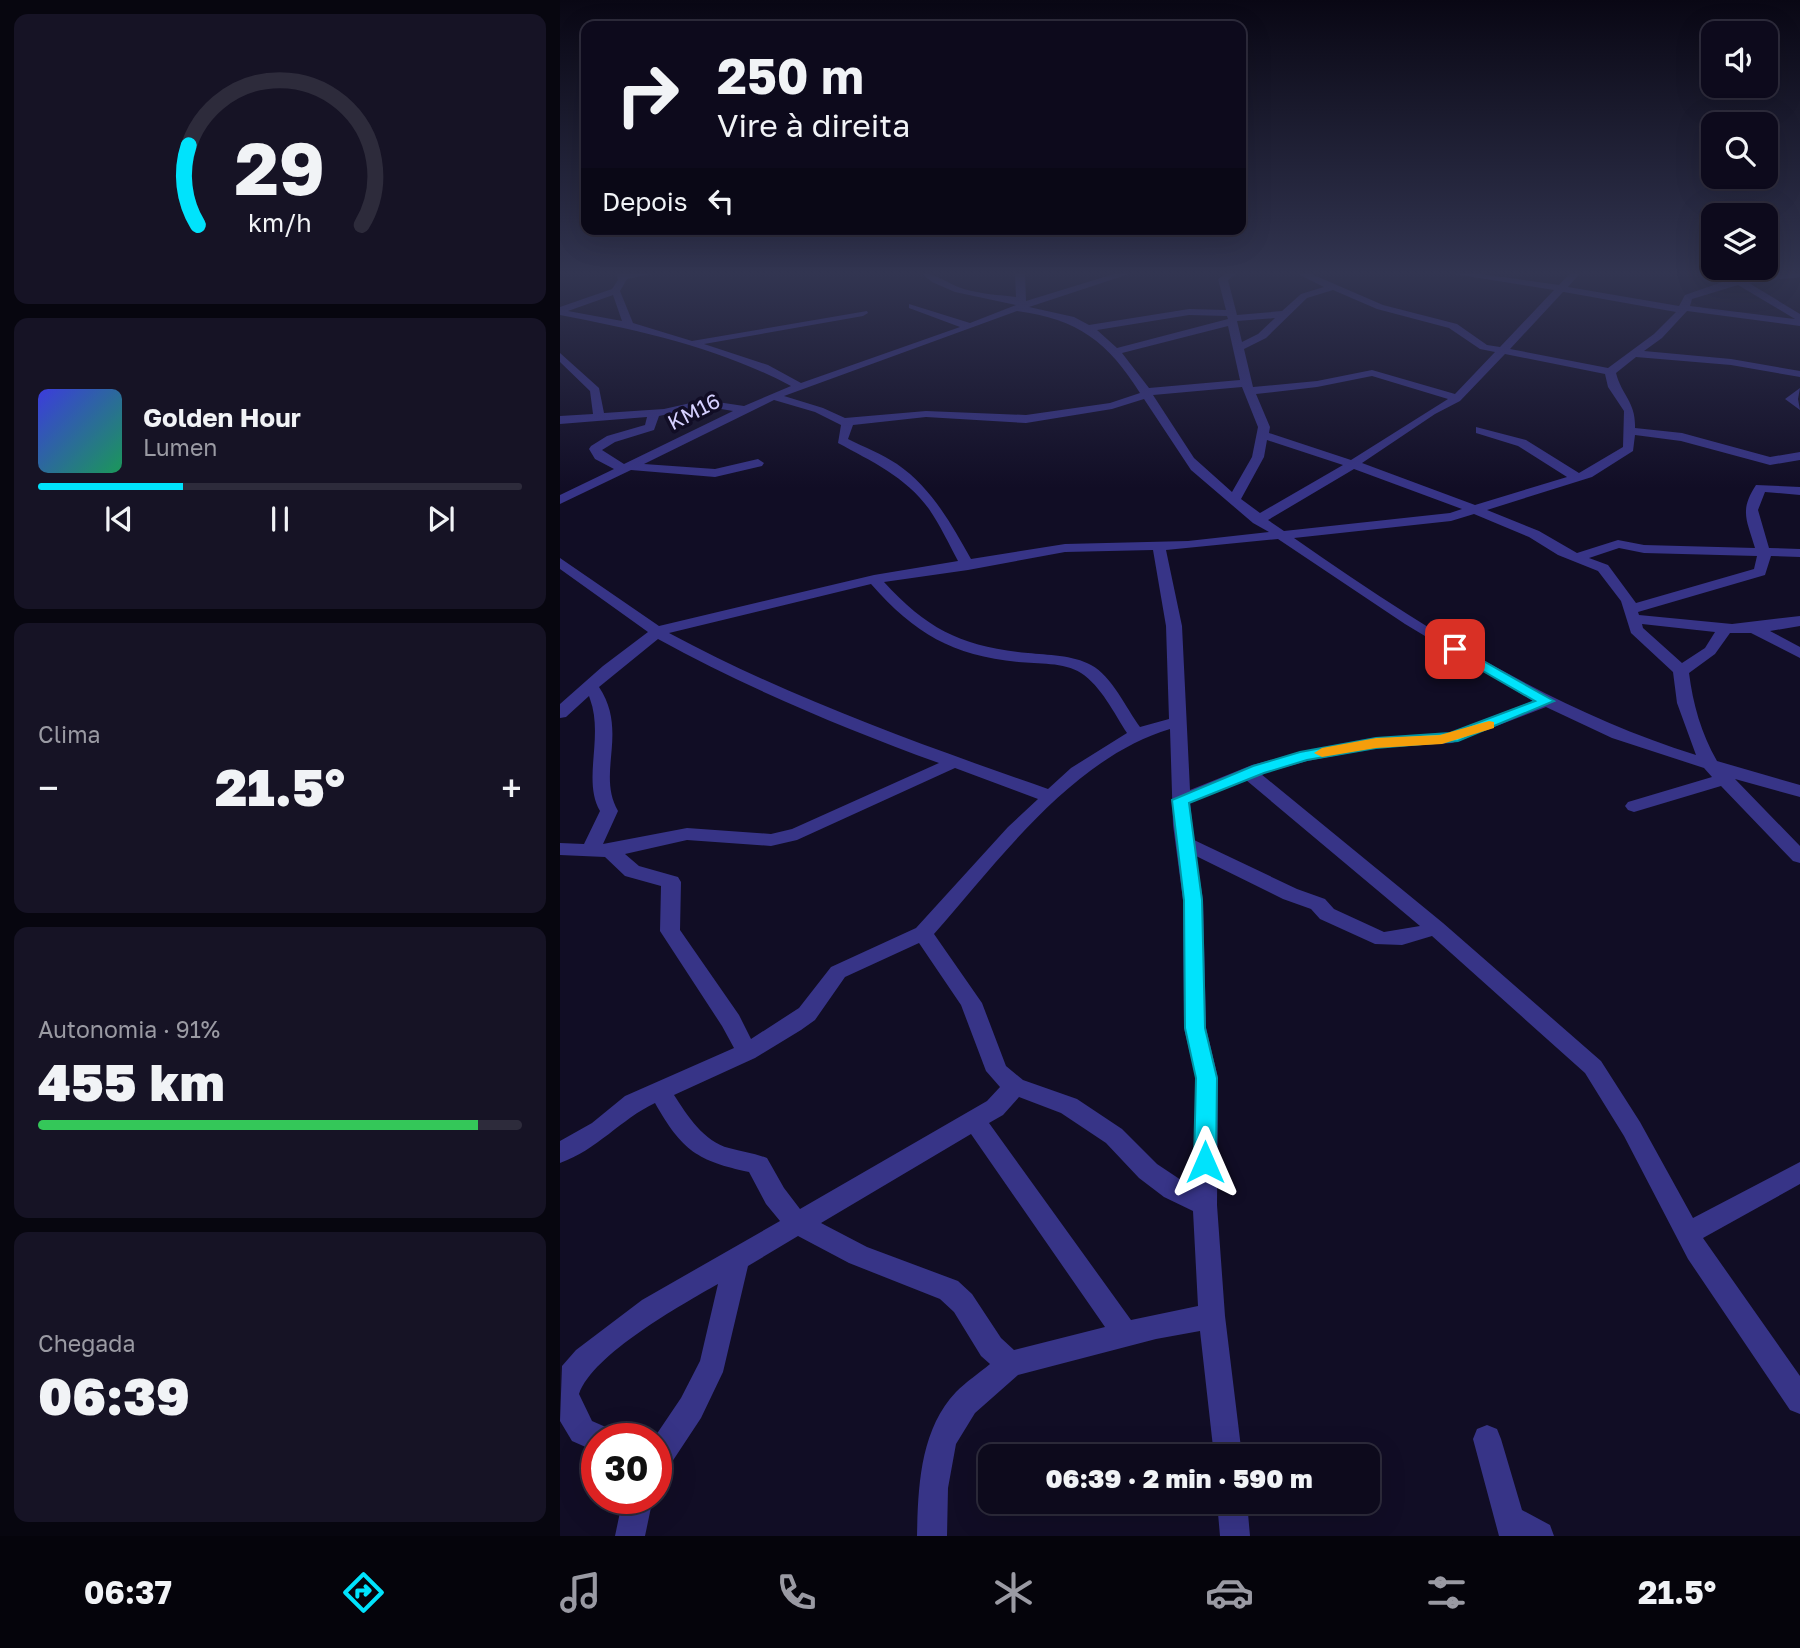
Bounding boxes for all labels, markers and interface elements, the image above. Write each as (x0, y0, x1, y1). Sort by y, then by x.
map controls (1701, 21, 1778, 280)
button: sound (1701, 21, 1778, 98)
text: 250 m (717, 46, 864, 105)
icon: right (602, 49, 693, 140)
text: Vire à direita (717, 106, 910, 144)
button: search (1701, 112, 1778, 189)
text: 29 (235, 125, 325, 212)
icon: left (702, 182, 740, 220)
text: Depois (602, 186, 688, 217)
button: layers (1701, 203, 1778, 280)
text: km/h (248, 207, 312, 238)
street label: KM16 (663, 387, 724, 435)
text: Golden Hour (143, 402, 301, 433)
text: Lumen (143, 433, 217, 461)
icon: previous (100, 500, 138, 538)
icon: pause (261, 500, 299, 538)
icon: next (422, 500, 460, 538)
pin (1425, 619, 1485, 679)
icon: arrive (1436, 630, 1474, 668)
text: Clima (38, 720, 101, 748)
text: 21.5° (215, 755, 345, 817)
text: − (38, 765, 59, 810)
text: + (501, 765, 522, 810)
text: Autonomia · 91% (38, 1015, 220, 1043)
text: 455 km (38, 1050, 225, 1112)
position arrow (1168, 1125, 1242, 1199)
text: Chegada (38, 1329, 135, 1357)
text: 06:39 (38, 1364, 190, 1426)
speed limit sign: 30 (581, 1423, 672, 1514)
text: 06:39 · 2 min · 590 m (1045, 1463, 1313, 1494)
icon: directions (339, 1568, 388, 1617)
icon: music (556, 1568, 605, 1617)
icon: phone (772, 1568, 821, 1617)
icon: climate (989, 1568, 1038, 1617)
icon: car (1205, 1568, 1254, 1617)
icon: filters (1422, 1568, 1471, 1617)
text: 06:37 (84, 1573, 172, 1611)
text: 21.5° (1638, 1573, 1716, 1611)

